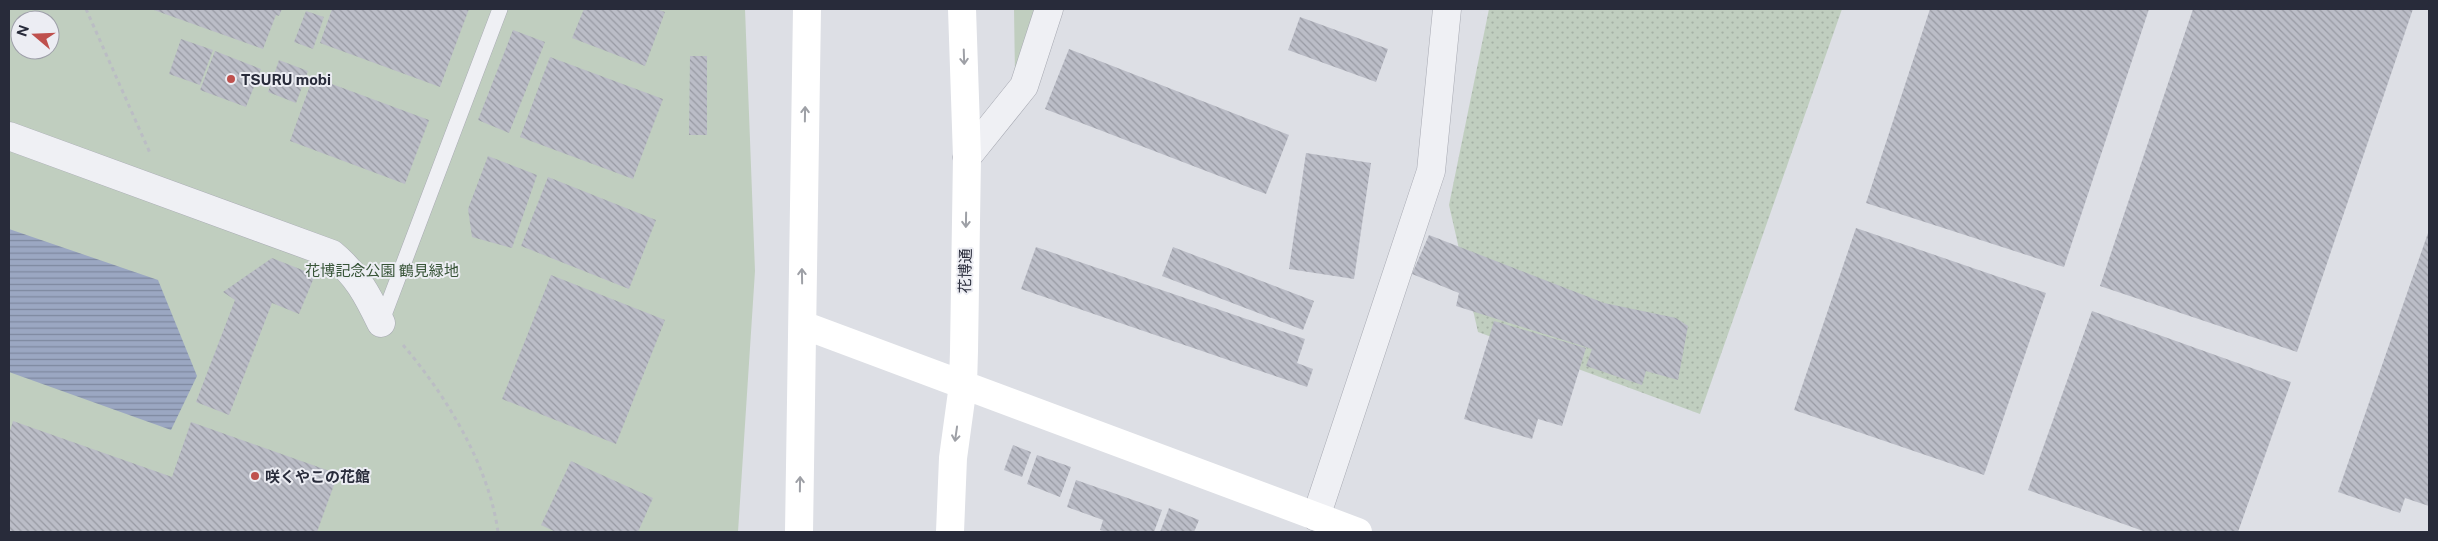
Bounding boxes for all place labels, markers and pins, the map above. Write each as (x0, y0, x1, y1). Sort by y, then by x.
place label: TSURU mobi (241, 71, 331, 88)
marker: TSURU mobi (225, 73, 237, 85)
place label: 咲くやこの花館 (265, 468, 370, 485)
marker: 咲くやこの花館 (249, 470, 261, 482)

